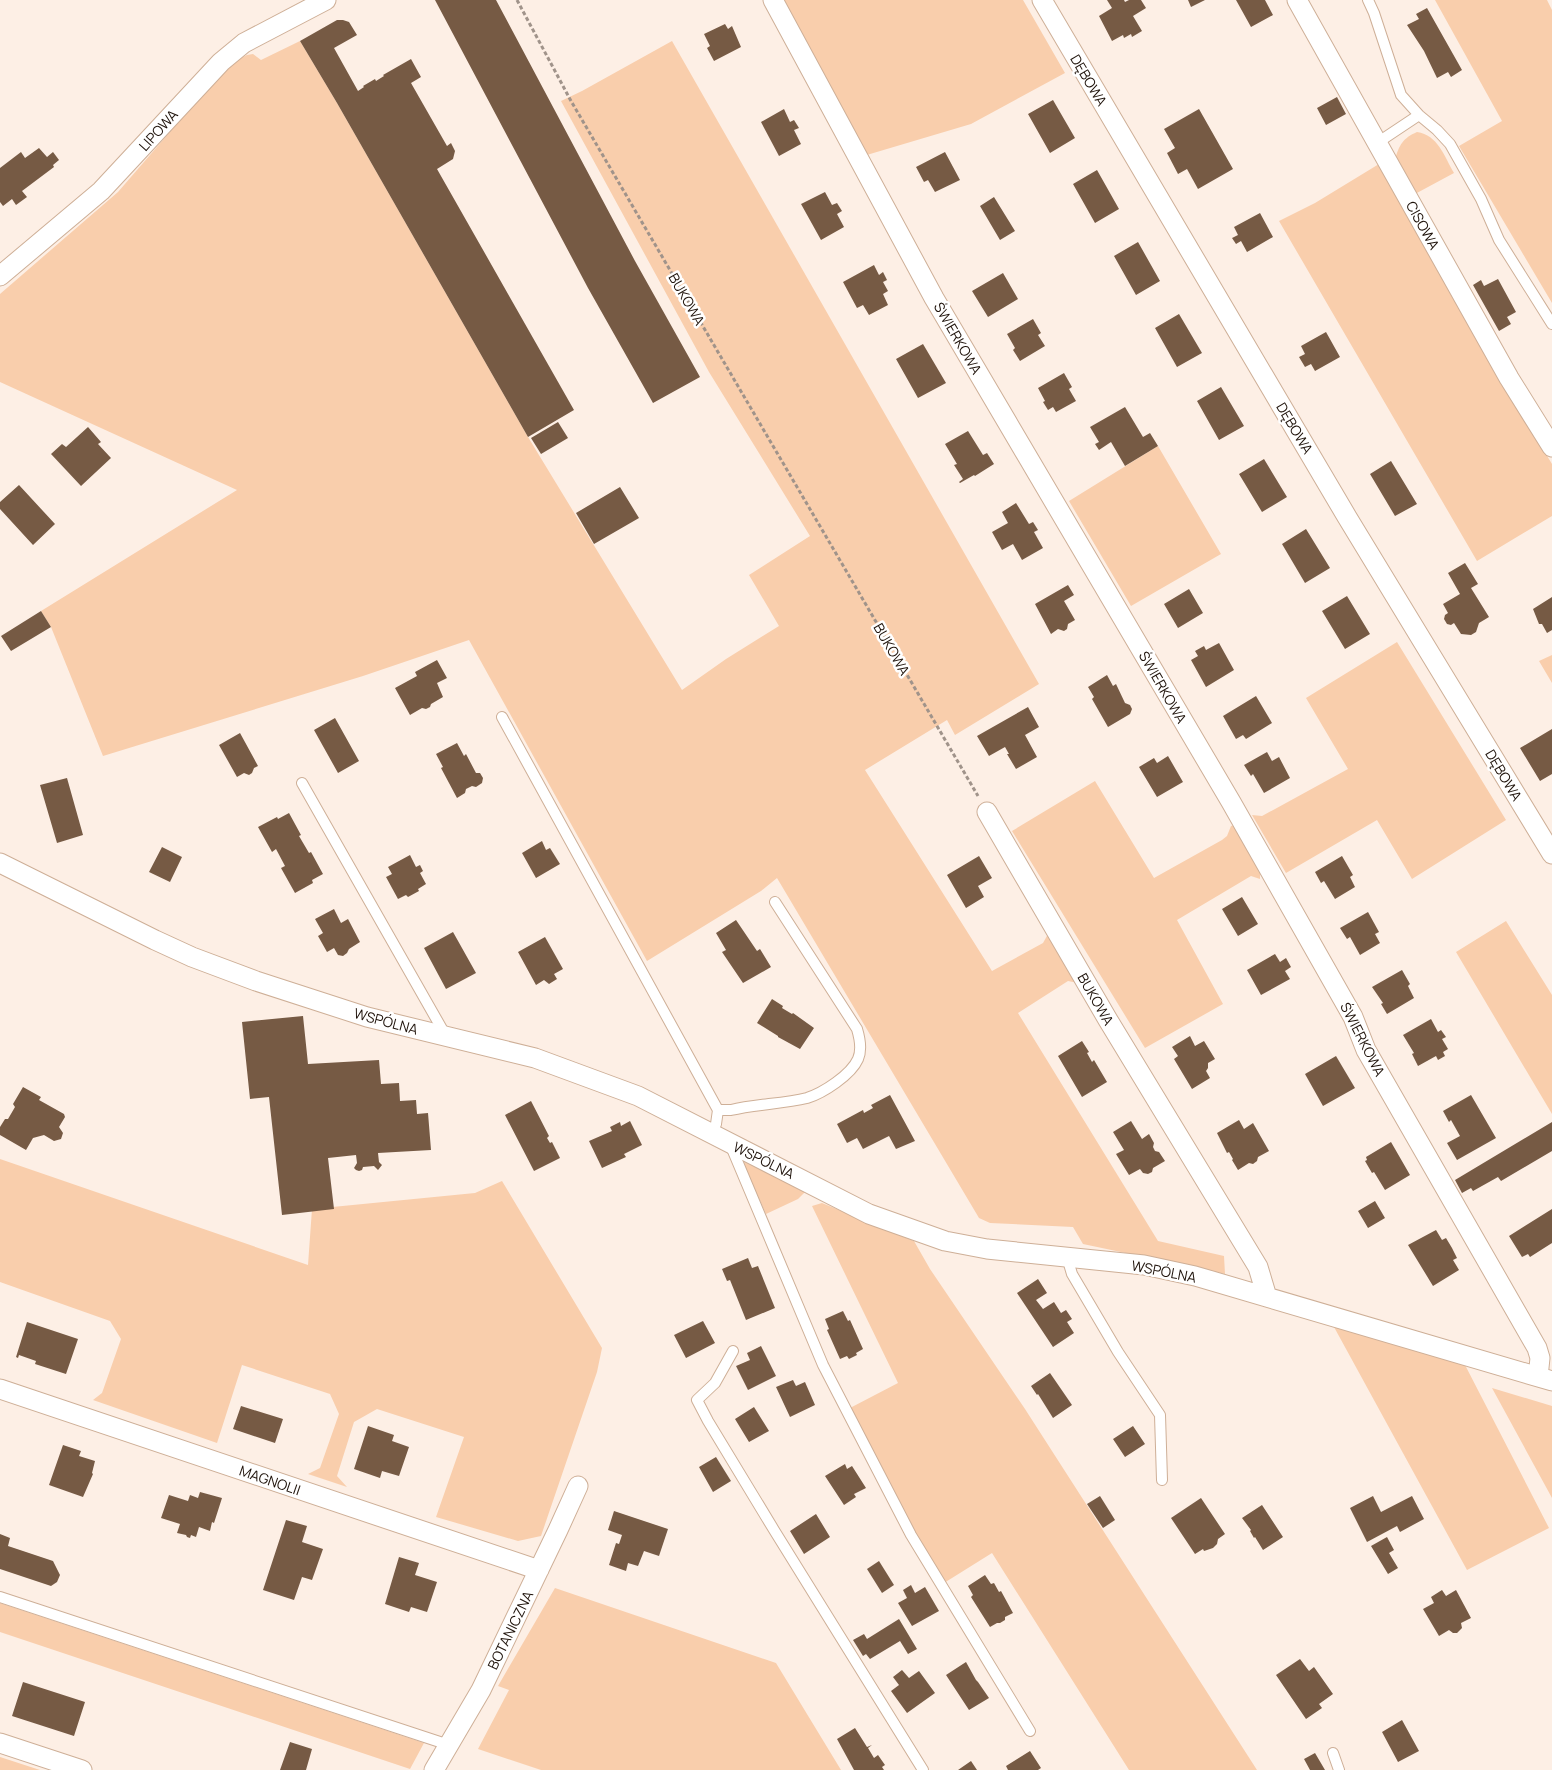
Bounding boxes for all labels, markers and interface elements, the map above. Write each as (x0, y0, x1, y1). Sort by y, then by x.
street label: DĘBOWA (1066, 51, 1112, 109)
street label: LIPOWA (134, 105, 182, 155)
street label: CISOWA (1402, 197, 1444, 253)
street label: BUKOWA (665, 270, 710, 329)
street label: ŚWIERKOWA (930, 298, 986, 378)
street label: DĘBOWA (1272, 399, 1318, 457)
street label: BUKOWA (870, 620, 915, 679)
street label: ŚWIERKOWA (1135, 647, 1191, 727)
street label: DĘBOWA (1481, 746, 1527, 804)
street label: BUKOWA (1074, 970, 1119, 1029)
street label: ŚWIERKOWA (1336, 999, 1390, 1079)
street label: WSPÓLNA (352, 1003, 420, 1039)
street label: WSPÓLNA (730, 1137, 798, 1183)
street label: WSPÓLNA (1130, 1255, 1198, 1287)
street label: MAGNOLII (237, 1461, 303, 1499)
street label: BOTANICZNA (483, 1587, 537, 1672)

